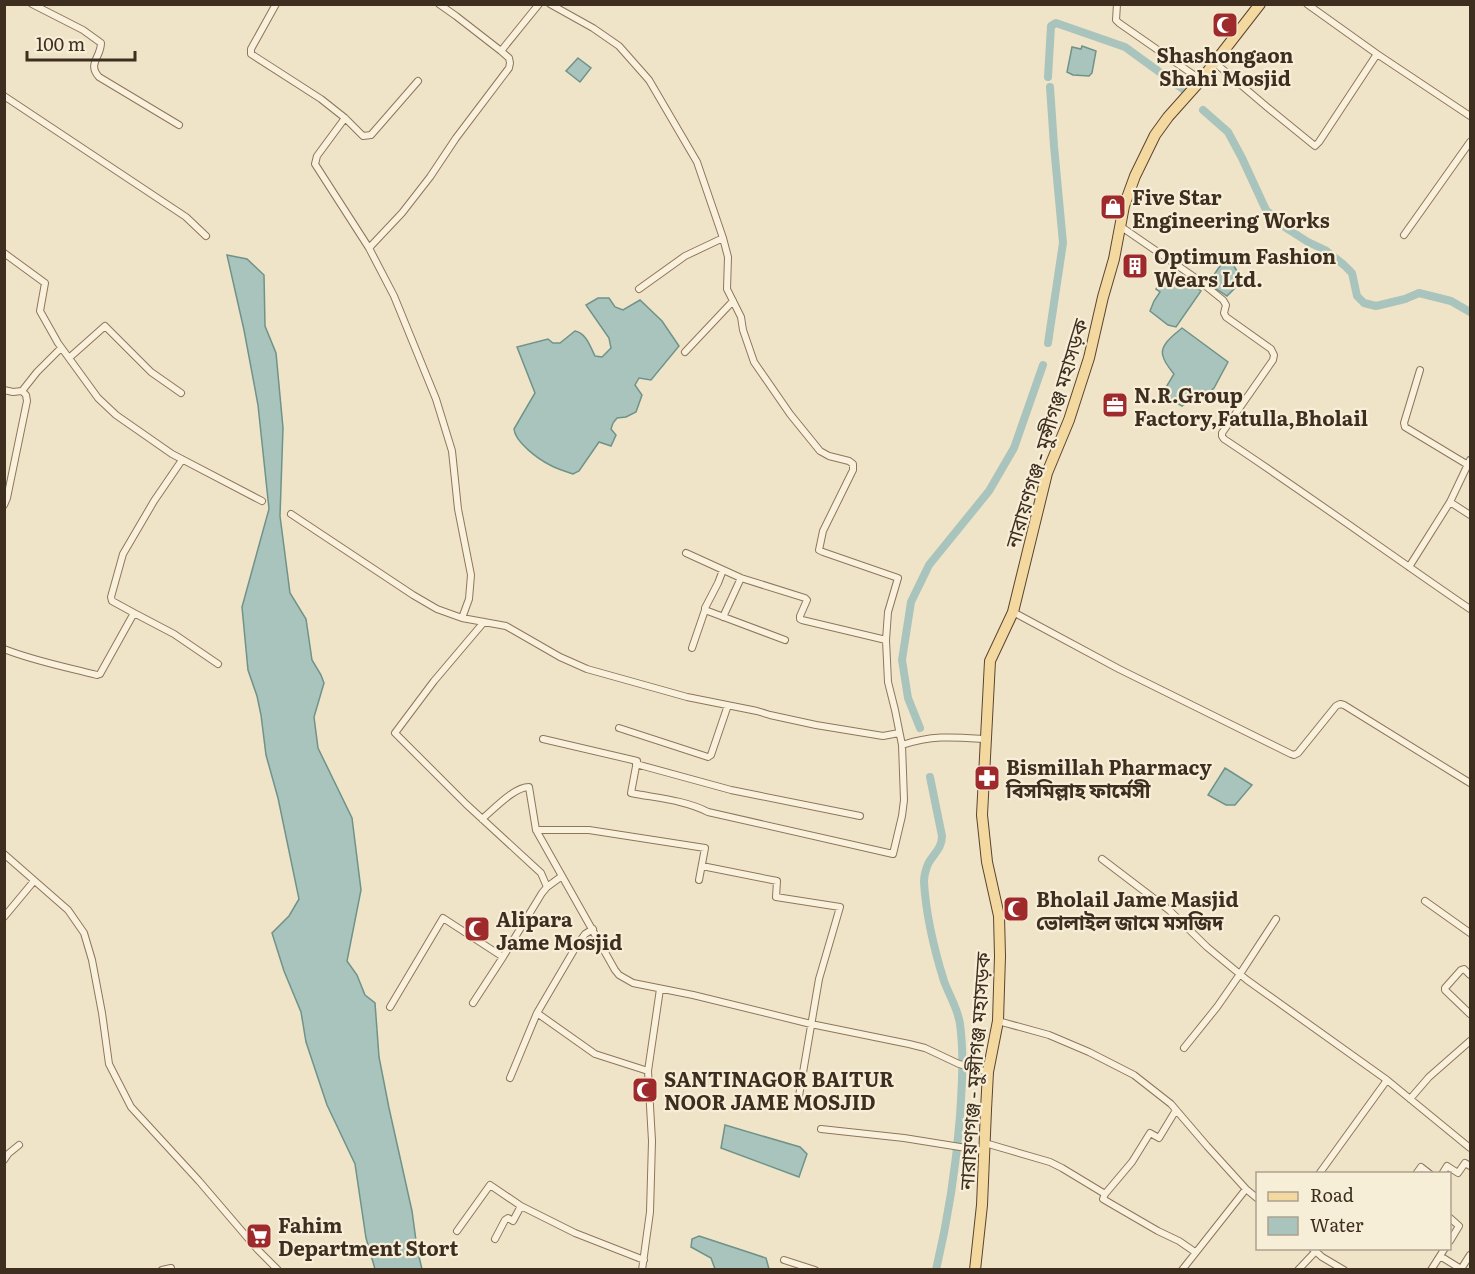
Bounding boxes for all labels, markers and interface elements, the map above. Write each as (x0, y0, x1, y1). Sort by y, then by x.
mosque icon: Shashongaon Shahi Mosjid (1210, 10, 1240, 40)
scale bar (27, 24, 135, 62)
text: 100 m (36, 30, 85, 57)
place label: Shashongaon Shahi Mosjid (1156, 39, 1294, 92)
place label: Five Star Engineering Works (1132, 181, 1330, 234)
shop icon: Five Star Engineering Works (1098, 192, 1128, 222)
place label: Optimum Fashion Wears Ltd. (1154, 240, 1336, 293)
building icon: Optimum Fashion Wears Ltd. (1120, 251, 1150, 281)
street label: নারায়ণগঞ্জ - মুন্সীগঞ্জ মহাসড়ক (996, 314, 1094, 552)
place label: N.R.Group Factory,Fatulla,Bholail (1134, 379, 1368, 432)
office icon: N.R.Group Factory,Fatulla,Bholail (1100, 390, 1130, 420)
place label: Bismillah Pharmacy বিসমিল্লাহ ফার্মেসী (1005, 751, 1212, 804)
pharmacy icon: Bismillah Pharmacy বিসমিল্লাহ ফার্মেসী (972, 763, 1002, 793)
place label: Bholail Jame Masjid ভোলাইল জামে মসজিদ (1036, 883, 1239, 936)
mosque icon: Bholail Jame Masjid ভোলাইল জামে মসজিদ (1001, 894, 1031, 924)
place label: Alipara Jame Mosjid (496, 903, 622, 956)
mosque icon: Alipara Jame Mosjid (462, 914, 492, 944)
street label: নারায়ণগঞ্জ - মুন্সীগঞ্জ মহাসড়ক (950, 950, 996, 1192)
place label: SANTINAGOR BAITUR NOOR JAME MOSJID (664, 1063, 894, 1116)
mosque icon: SANTINAGOR BAITUR NOOR JAME MOSJID (630, 1075, 660, 1105)
legend (1256, 1172, 1451, 1250)
text: Road (1310, 1181, 1354, 1208)
place label: Fahim Department Stort (278, 1209, 458, 1262)
text: Water (1310, 1211, 1364, 1238)
supermarket icon: Fahim Department Stort (244, 1221, 274, 1251)

